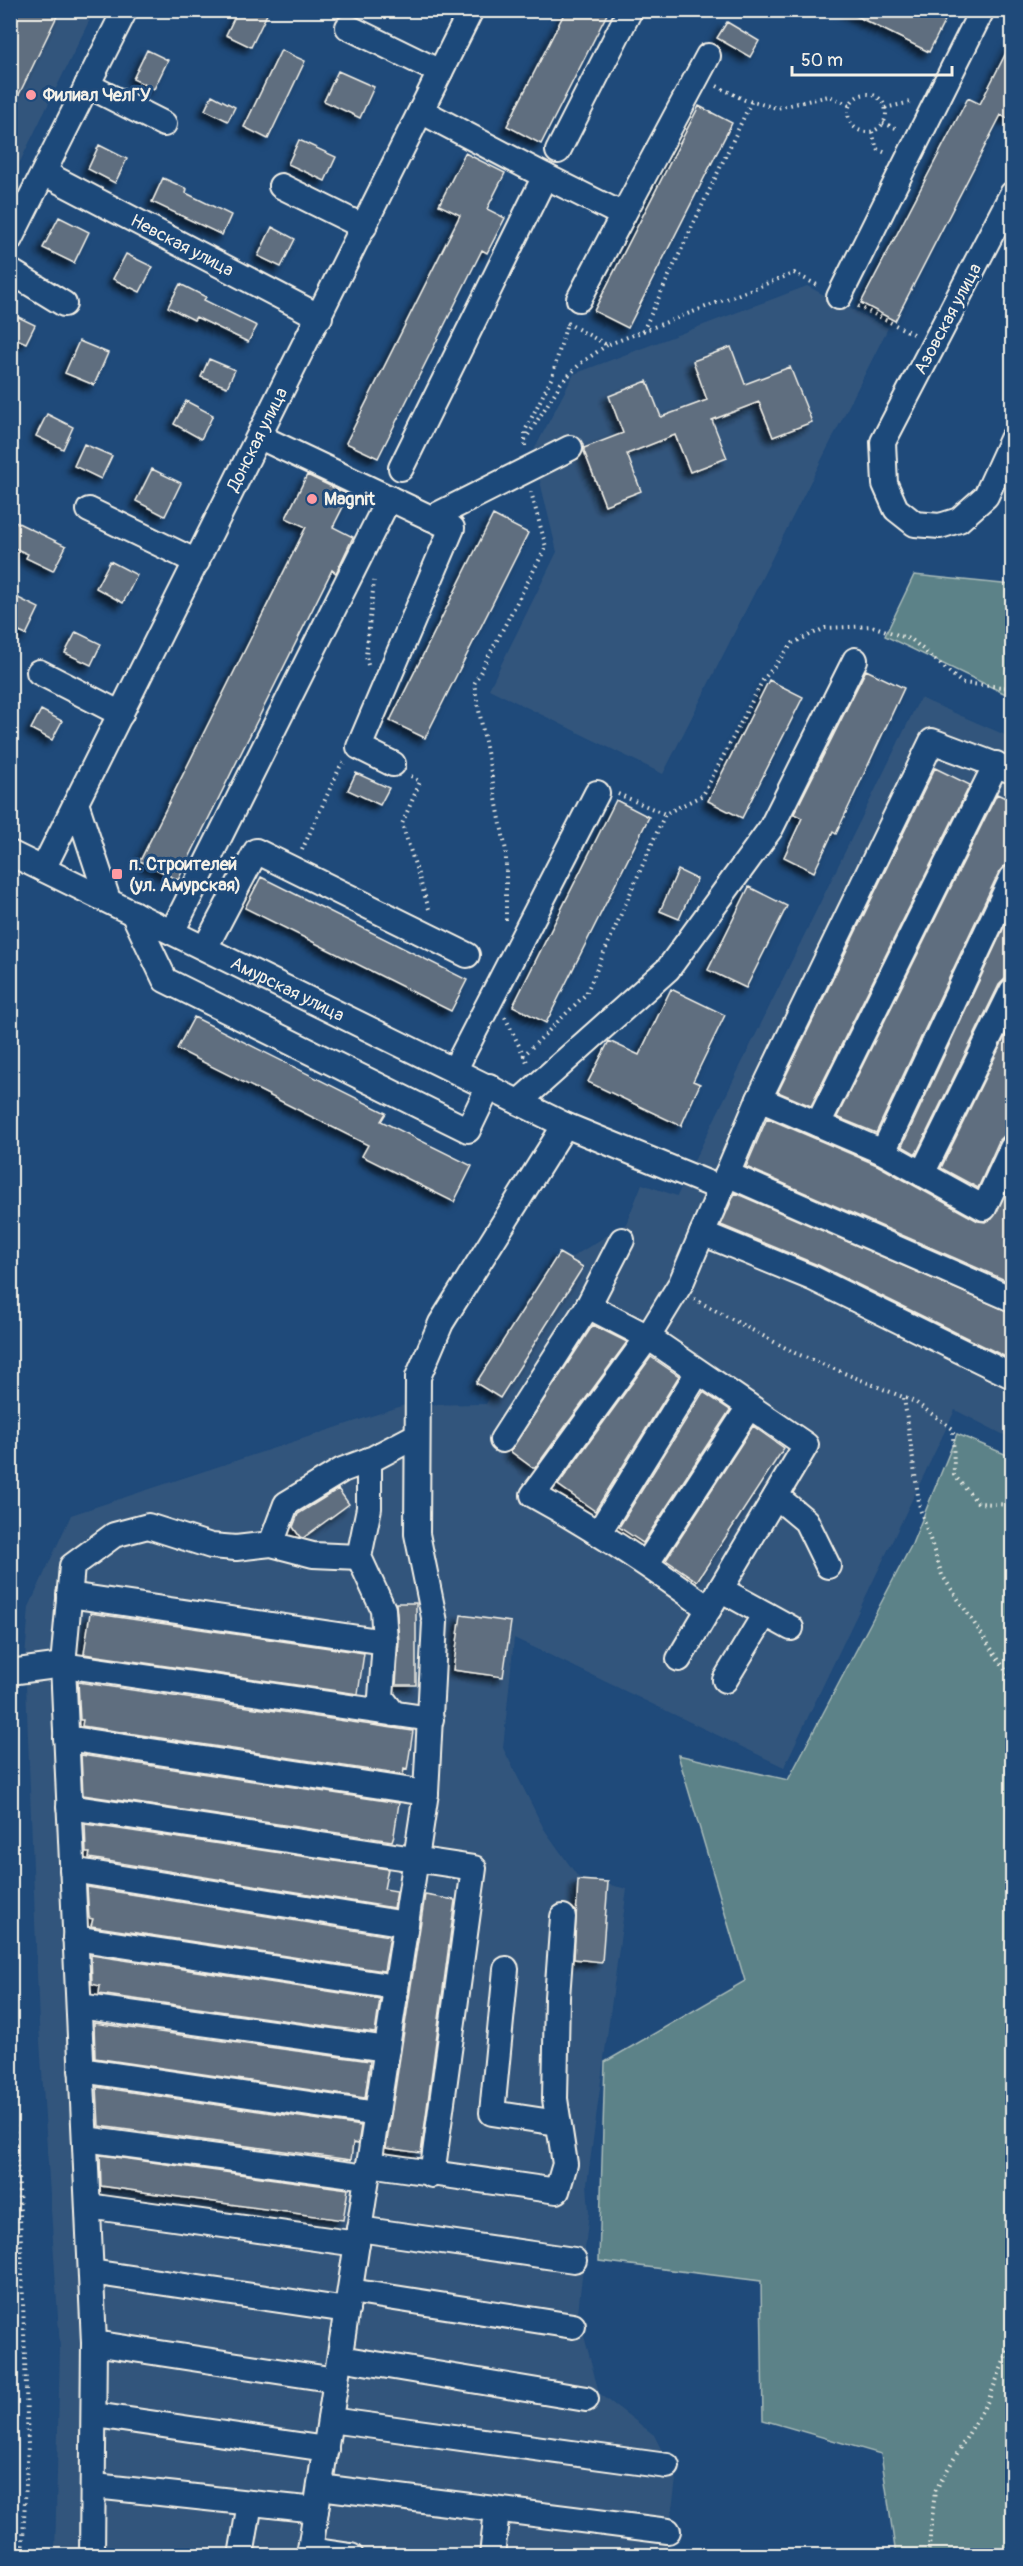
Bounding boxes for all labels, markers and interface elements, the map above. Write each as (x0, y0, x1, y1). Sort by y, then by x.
scale bar (792, 39, 952, 77)
text: 50 m (801, 49, 843, 72)
place label: Филиал ЧелГУ (42, 84, 151, 107)
marker: Филиал ЧелГУ (24, 88, 38, 102)
street label: Невская улица (127, 209, 238, 282)
street label: Азовская улица (909, 259, 987, 379)
street label: Донская улица (221, 383, 293, 496)
place label: Magnit (324, 488, 376, 511)
marker: Magnit (305, 492, 319, 506)
place label: п. Строителей (ул. Амурская) (129, 853, 241, 897)
marker: п. Строителей (ул. Амурская) (110, 867, 124, 881)
street label: Амурская улица (227, 951, 348, 1027)

